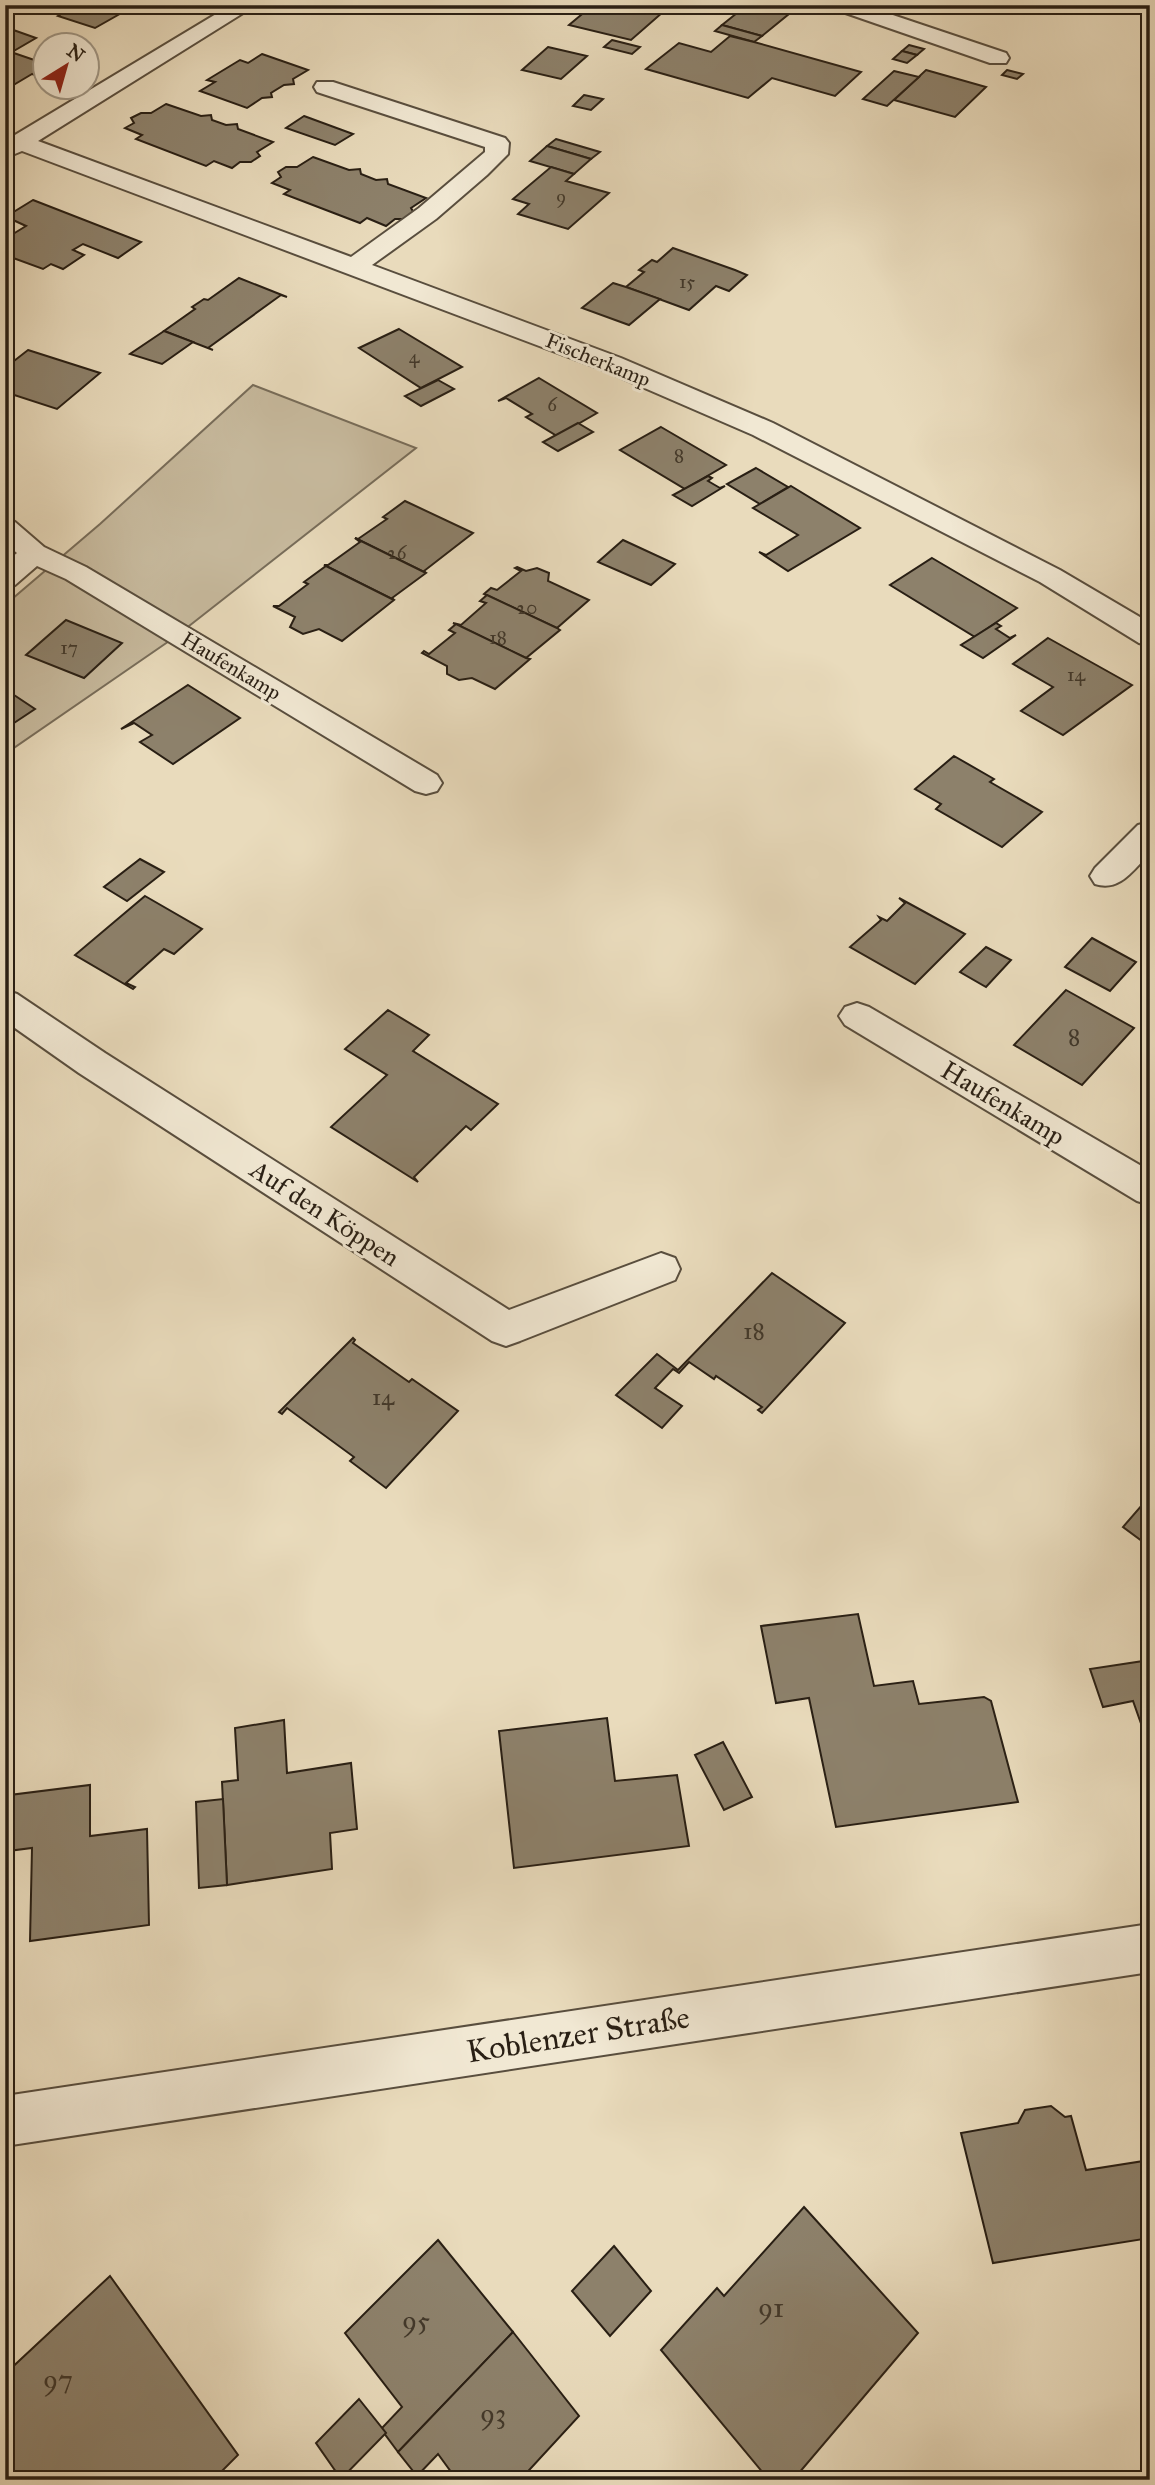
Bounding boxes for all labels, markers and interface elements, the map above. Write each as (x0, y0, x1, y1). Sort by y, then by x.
north arrow (32, 32, 102, 102)
text: N (63, 39, 89, 67)
house number: 9 (556, 185, 566, 208)
house number: 15 (679, 270, 695, 293)
street label: Fischerkamp (542, 327, 654, 393)
house number: 4 (409, 345, 420, 368)
house number: 6 (547, 393, 558, 416)
house number: 8 (674, 444, 684, 467)
house number: 26 (387, 541, 408, 564)
house number: 20 (517, 596, 537, 619)
street label: Haufenkamp (176, 626, 286, 706)
house number: 18 (489, 626, 507, 649)
house number: 17 (60, 636, 78, 659)
house number: 14 (1067, 663, 1085, 686)
house number: 8 (1068, 1023, 1080, 1051)
street label: Haufenkamp (935, 1054, 1071, 1152)
street label: Auf den Köppen (244, 1152, 406, 1273)
house number: 18 (743, 1317, 765, 1345)
house number: 14 (372, 1383, 395, 1411)
street label: Koblenzer Straße (464, 1998, 692, 2071)
house number: 91 (758, 2290, 784, 2325)
house number: 95 (402, 2303, 430, 2338)
house number: 97 (43, 2362, 73, 2397)
house number: 93 (480, 2396, 506, 2431)

